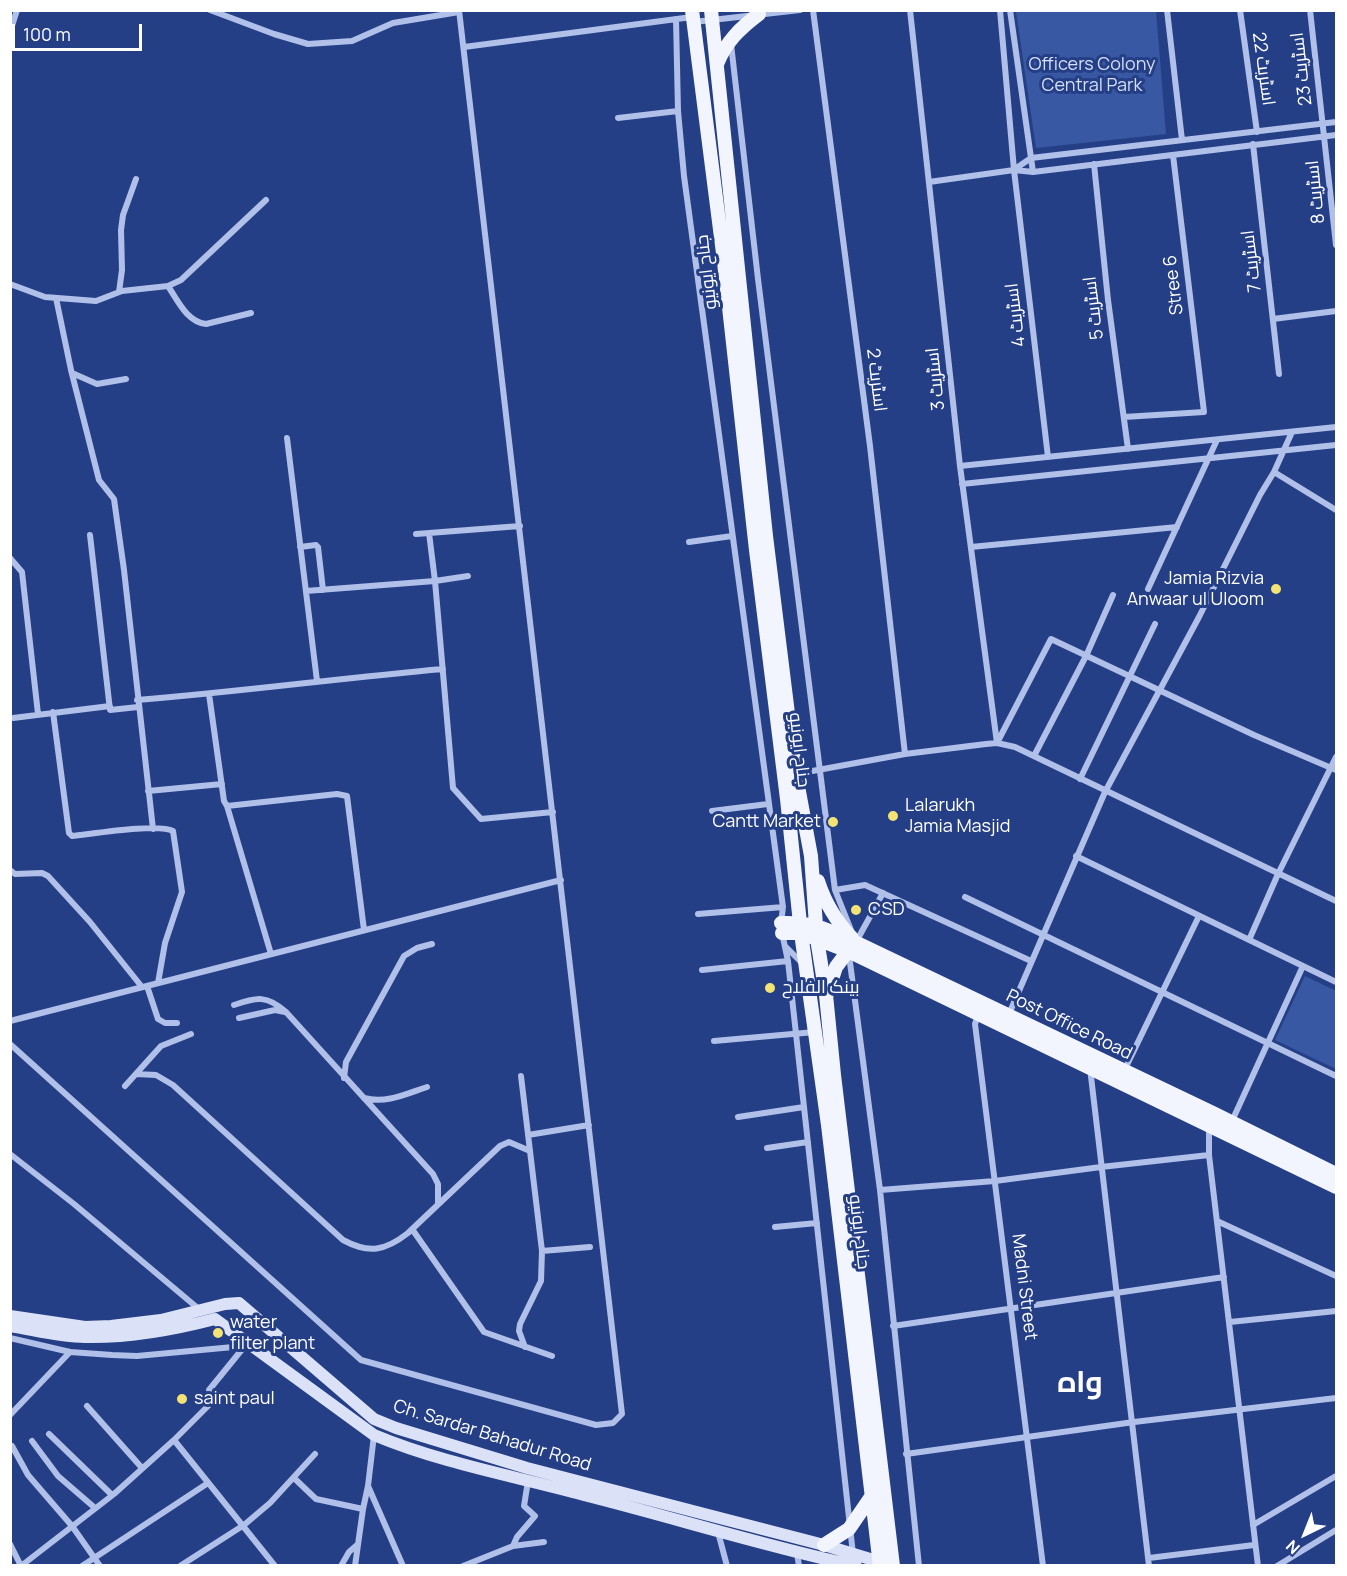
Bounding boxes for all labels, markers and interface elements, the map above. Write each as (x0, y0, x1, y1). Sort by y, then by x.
scale bar (15, 12, 146, 50)
text: 100 m (23, 22, 71, 46)
street label: اسٹریٹ 22 (1247, 31, 1279, 107)
street label: اسٹریٹ 23 (1287, 31, 1317, 107)
park label: Officers Colony Central Park (1028, 54, 1156, 97)
street label: اسٹریٹ 8 (1302, 159, 1330, 225)
street label: اسٹریٹ 7 (1237, 229, 1267, 293)
street label: جناح ایونیو (692, 233, 722, 311)
street label: Stree 6 (1160, 254, 1188, 316)
street label: اسٹریٹ 5 (1079, 275, 1109, 341)
street label: اسٹریٹ 4 (1001, 282, 1031, 348)
street label: اسٹریٹ 3 (922, 346, 950, 412)
street label: اسٹریٹ 2 (861, 347, 891, 413)
place label: Jamia Rizvia Anwaar ul Uloom (1127, 568, 1264, 610)
marker: Jamia Rizvia Anwaar ul Uloom (1269, 582, 1283, 596)
street label: جناح ایونیو (784, 711, 814, 789)
place label: Lalarukh Jamia Masjid (905, 795, 1010, 838)
marker: Lalarukh Jamia Masjid (886, 809, 900, 823)
place label: Cantt Market (712, 811, 821, 833)
marker: Cantt Market (826, 815, 840, 829)
place label: CSD (868, 899, 905, 921)
marker: CSD (849, 903, 863, 917)
place label: بینک الفلاح (782, 977, 860, 999)
marker: بینک الفلاح (763, 981, 777, 995)
street label: Post Office Road (1002, 985, 1136, 1065)
street label: جناح ایونیو (844, 1193, 874, 1271)
street label: Madni Street (1007, 1233, 1041, 1341)
place label: water filter plant (230, 1312, 315, 1354)
marker: water filter plant (211, 1326, 225, 1340)
district label: واہ (1057, 1366, 1103, 1402)
place label: saint paul (194, 1388, 275, 1410)
marker: saint paul (175, 1392, 189, 1406)
street label: Ch. Sardar Bahadur Road (390, 1396, 594, 1476)
north arrow (1275, 1504, 1335, 1564)
text: N (1281, 1535, 1304, 1559)

